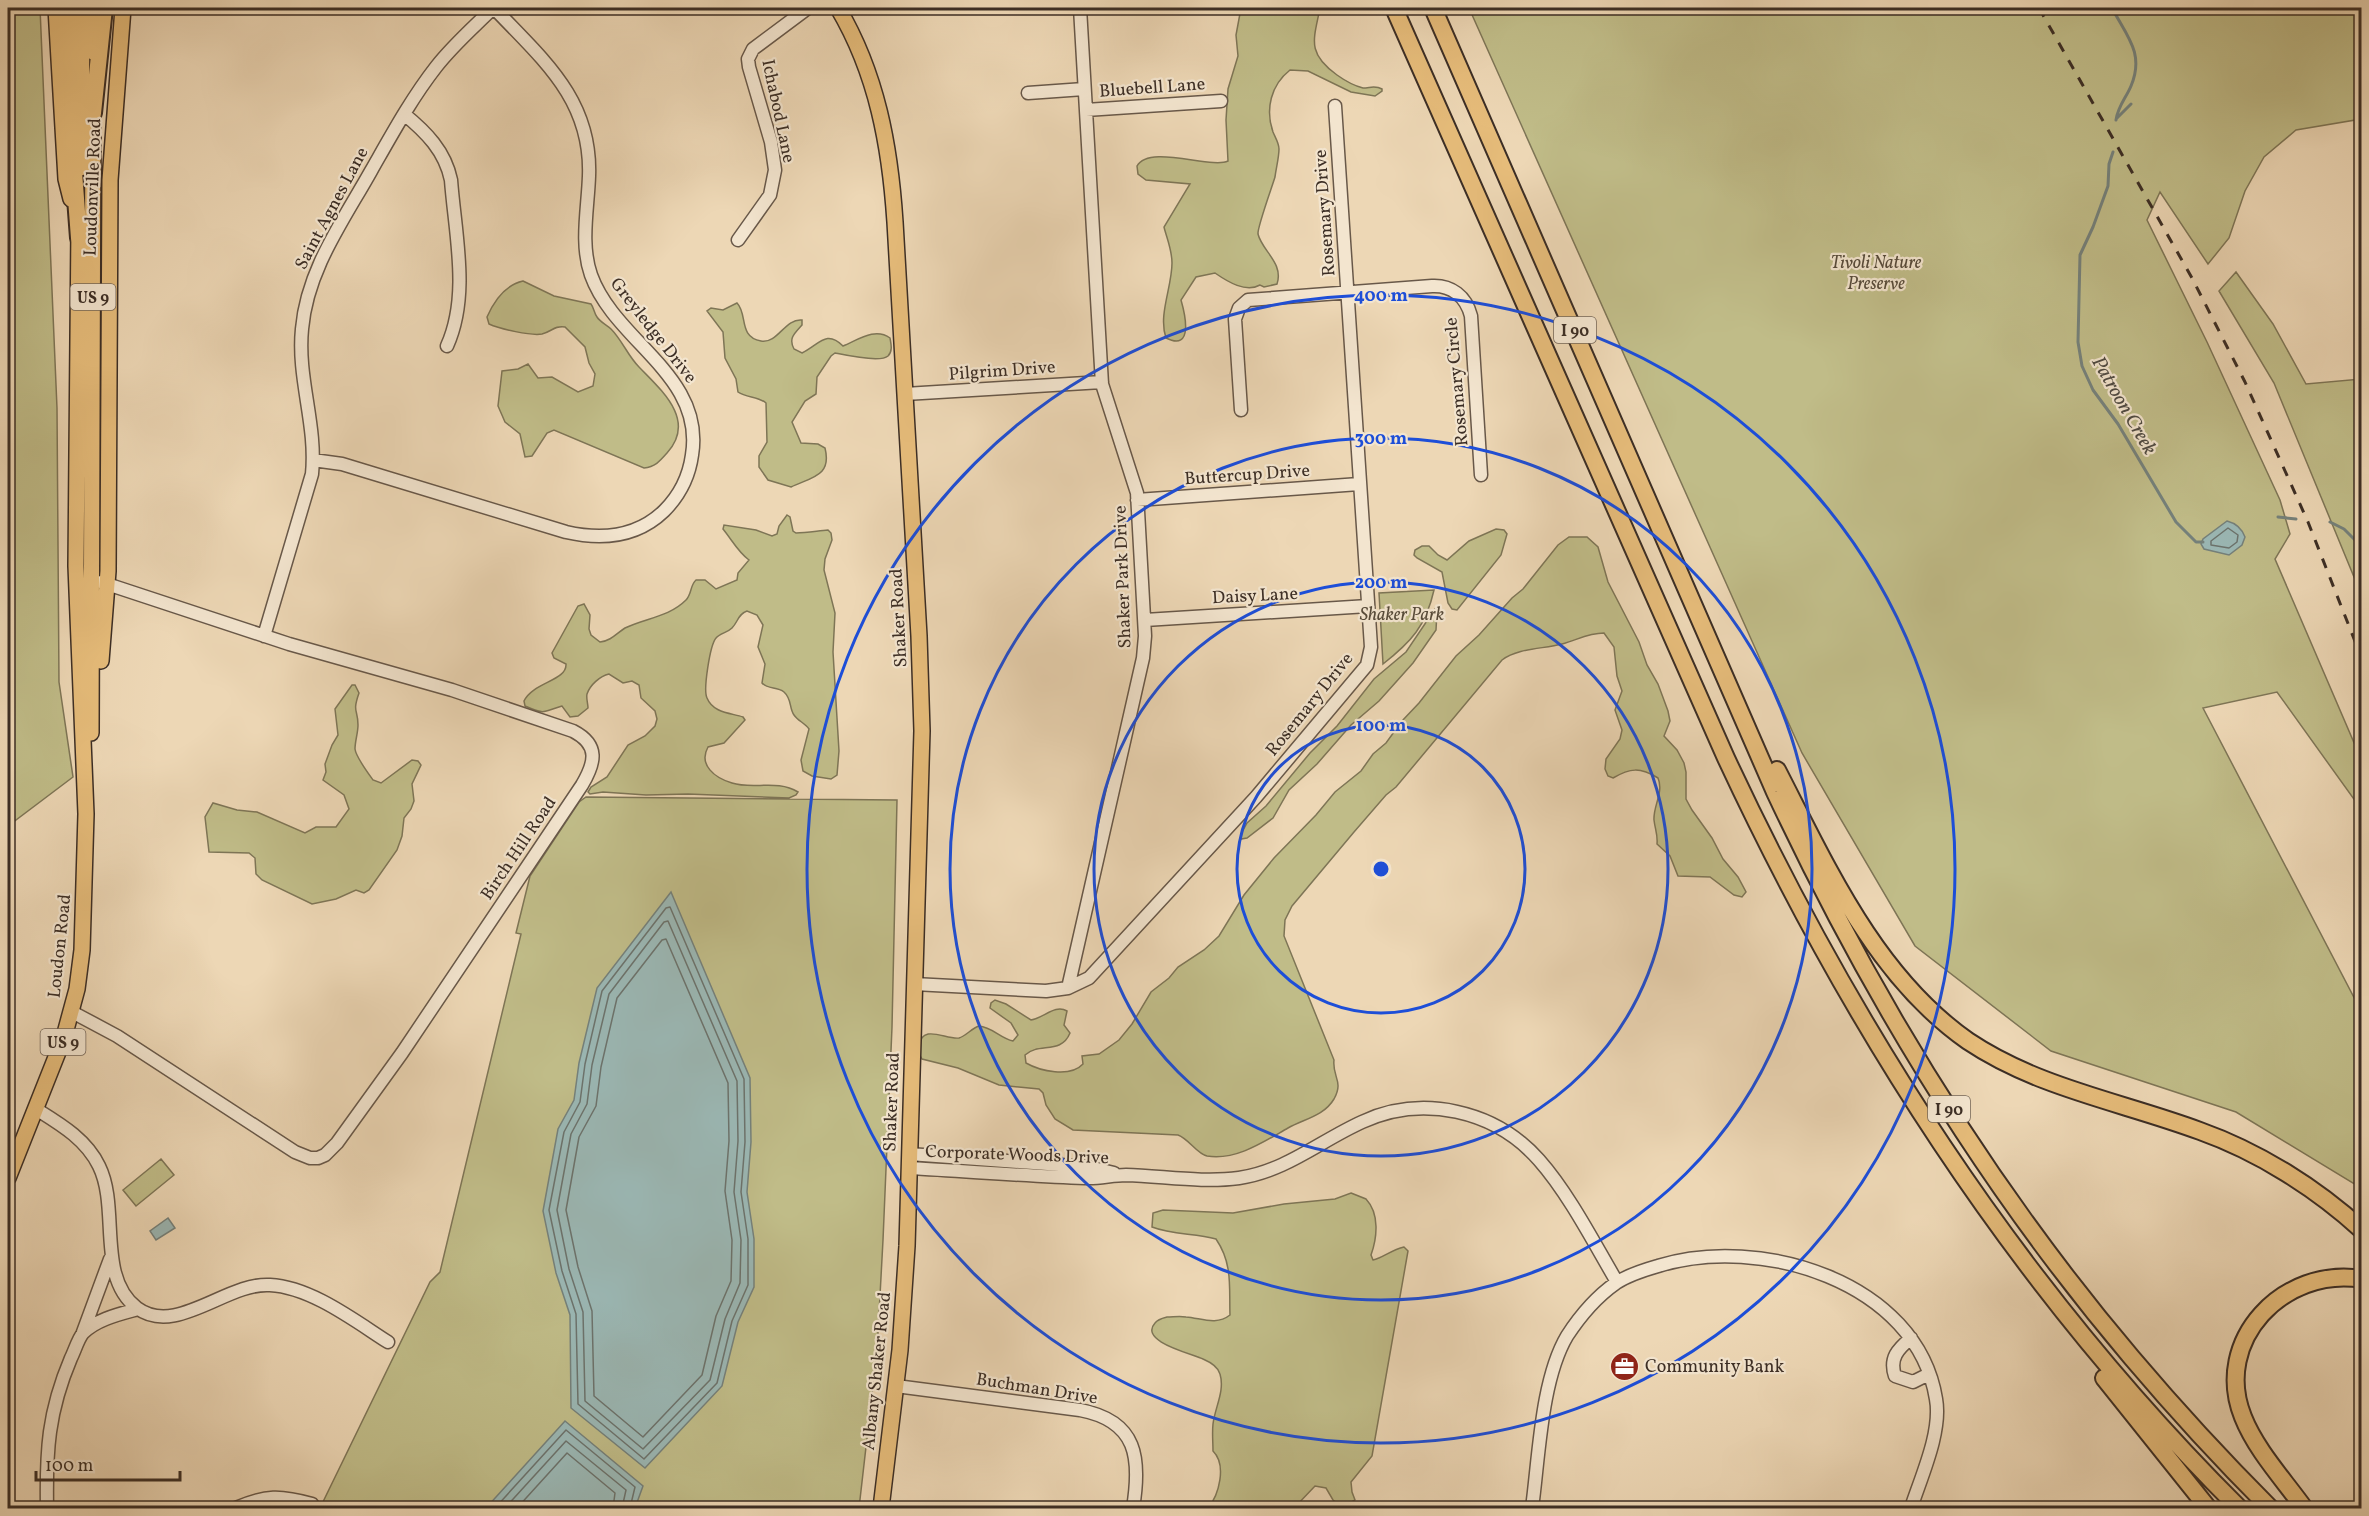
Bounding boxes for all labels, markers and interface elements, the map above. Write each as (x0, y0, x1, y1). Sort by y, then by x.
street label: Ichabod Lane (754, 57, 801, 165)
street label: Bluebell Lane (1098, 72, 1206, 105)
street label: Loudonville Road (79, 118, 108, 256)
street label: Saint Agnes Lane (289, 143, 375, 275)
street label: Rosemary Drive (1309, 149, 1342, 277)
park label: Tivoli Nature Preserve (1831, 251, 1922, 297)
street label: Greyledge Drive (604, 273, 702, 389)
road number: US 9 (70, 284, 116, 310)
text: 400 m (1354, 284, 1408, 309)
street label: Rosemary Circle (1439, 316, 1476, 447)
road number: I 90 (1554, 317, 1596, 343)
water label: Patroon Creek (2084, 351, 2163, 461)
street label: Pilgrim Drive (948, 355, 1056, 388)
text: 300 m (1355, 427, 1407, 452)
street label: Buttercup Drive (1183, 459, 1311, 492)
street label: Shaker Park Drive (1109, 505, 1138, 649)
street label: Shaker Road (884, 568, 915, 668)
text: 200 m (1355, 571, 1407, 596)
street label: Daisy Lane (1211, 582, 1299, 611)
park label: Shaker Park (1360, 603, 1444, 628)
street label: Rosemary Drive (1260, 648, 1360, 762)
text: 100 m (1356, 714, 1406, 739)
street label: Birch Hill Road (475, 792, 563, 906)
centre of rings (1371, 859, 1391, 879)
street label: Loudon Road (43, 893, 78, 999)
road number: US 9 (40, 1029, 86, 1055)
street label: Shaker Road (878, 1052, 907, 1152)
road number: I 90 (1928, 1096, 1970, 1122)
street label: Corporate Woods Drive (925, 1140, 1109, 1171)
street label: Albany Shaker Road (857, 1291, 898, 1452)
office icon: Community Bank (1608, 1350, 1640, 1382)
place label: Community Bank (1645, 1355, 1785, 1380)
street label: Buchman Drive (974, 1368, 1099, 1411)
scale bar (36, 1444, 180, 1482)
text: 100 m (45, 1454, 94, 1479)

